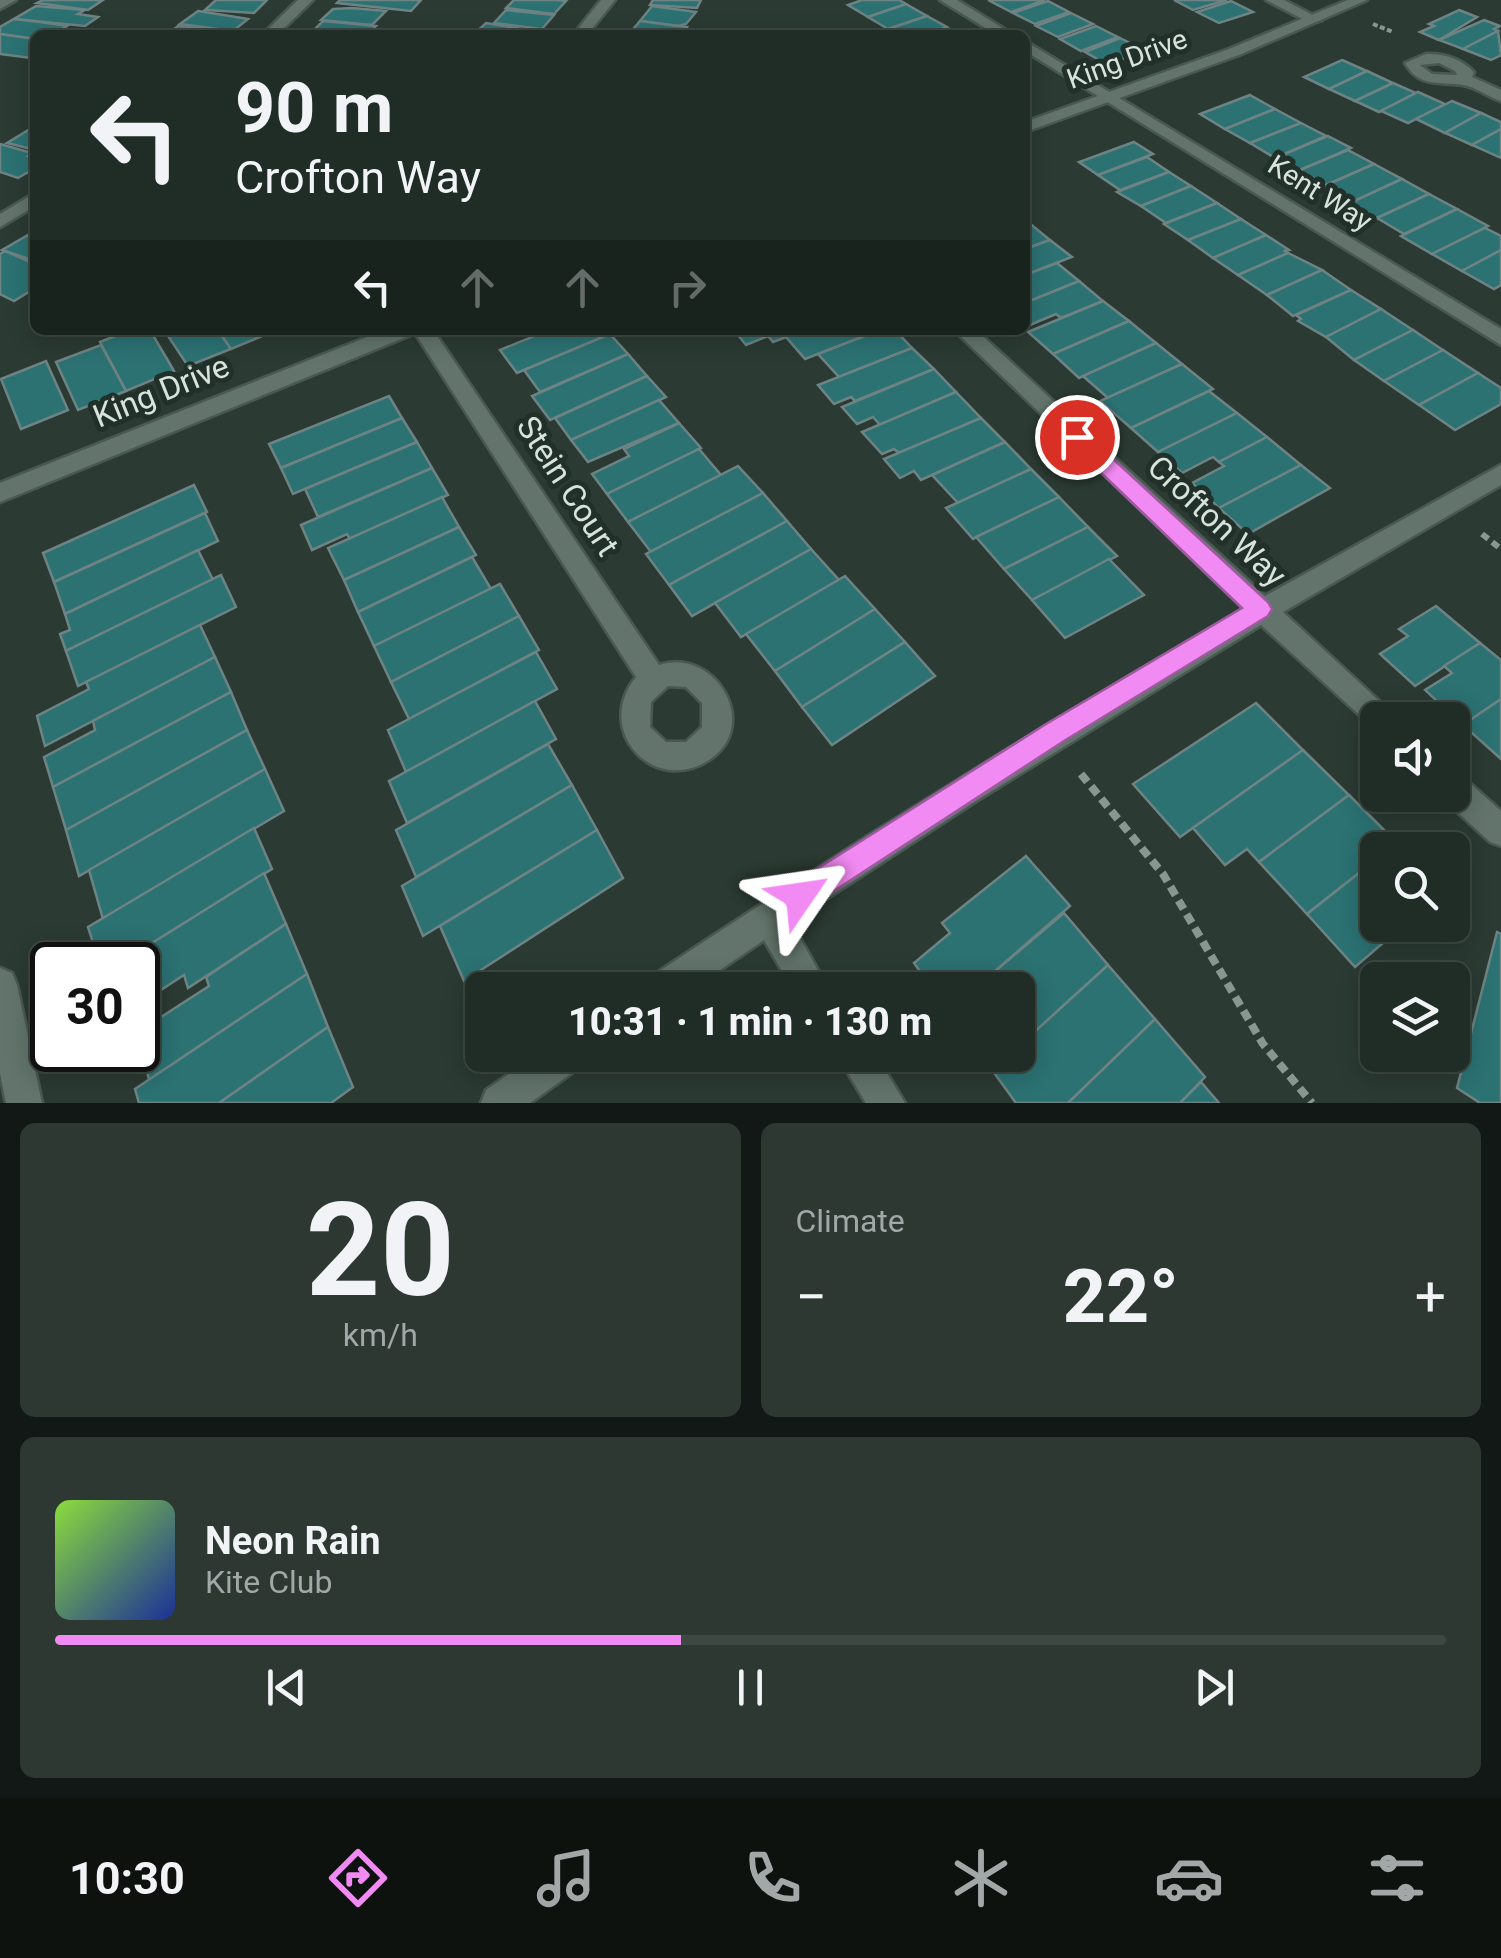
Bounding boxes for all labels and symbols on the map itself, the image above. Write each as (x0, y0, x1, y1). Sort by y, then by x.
street label: King Drive (1062, 22, 1192, 96)
street label: Kent Way (1262, 148, 1378, 238)
street label: King Drive (87, 347, 235, 435)
pin (1035, 395, 1120, 480)
street label: Stein Court (509, 409, 627, 563)
street label: Crofton Way (1140, 447, 1294, 595)
position arrow (748, 844, 852, 948)
speed limit sign: 30 (30, 942, 160, 1072)

